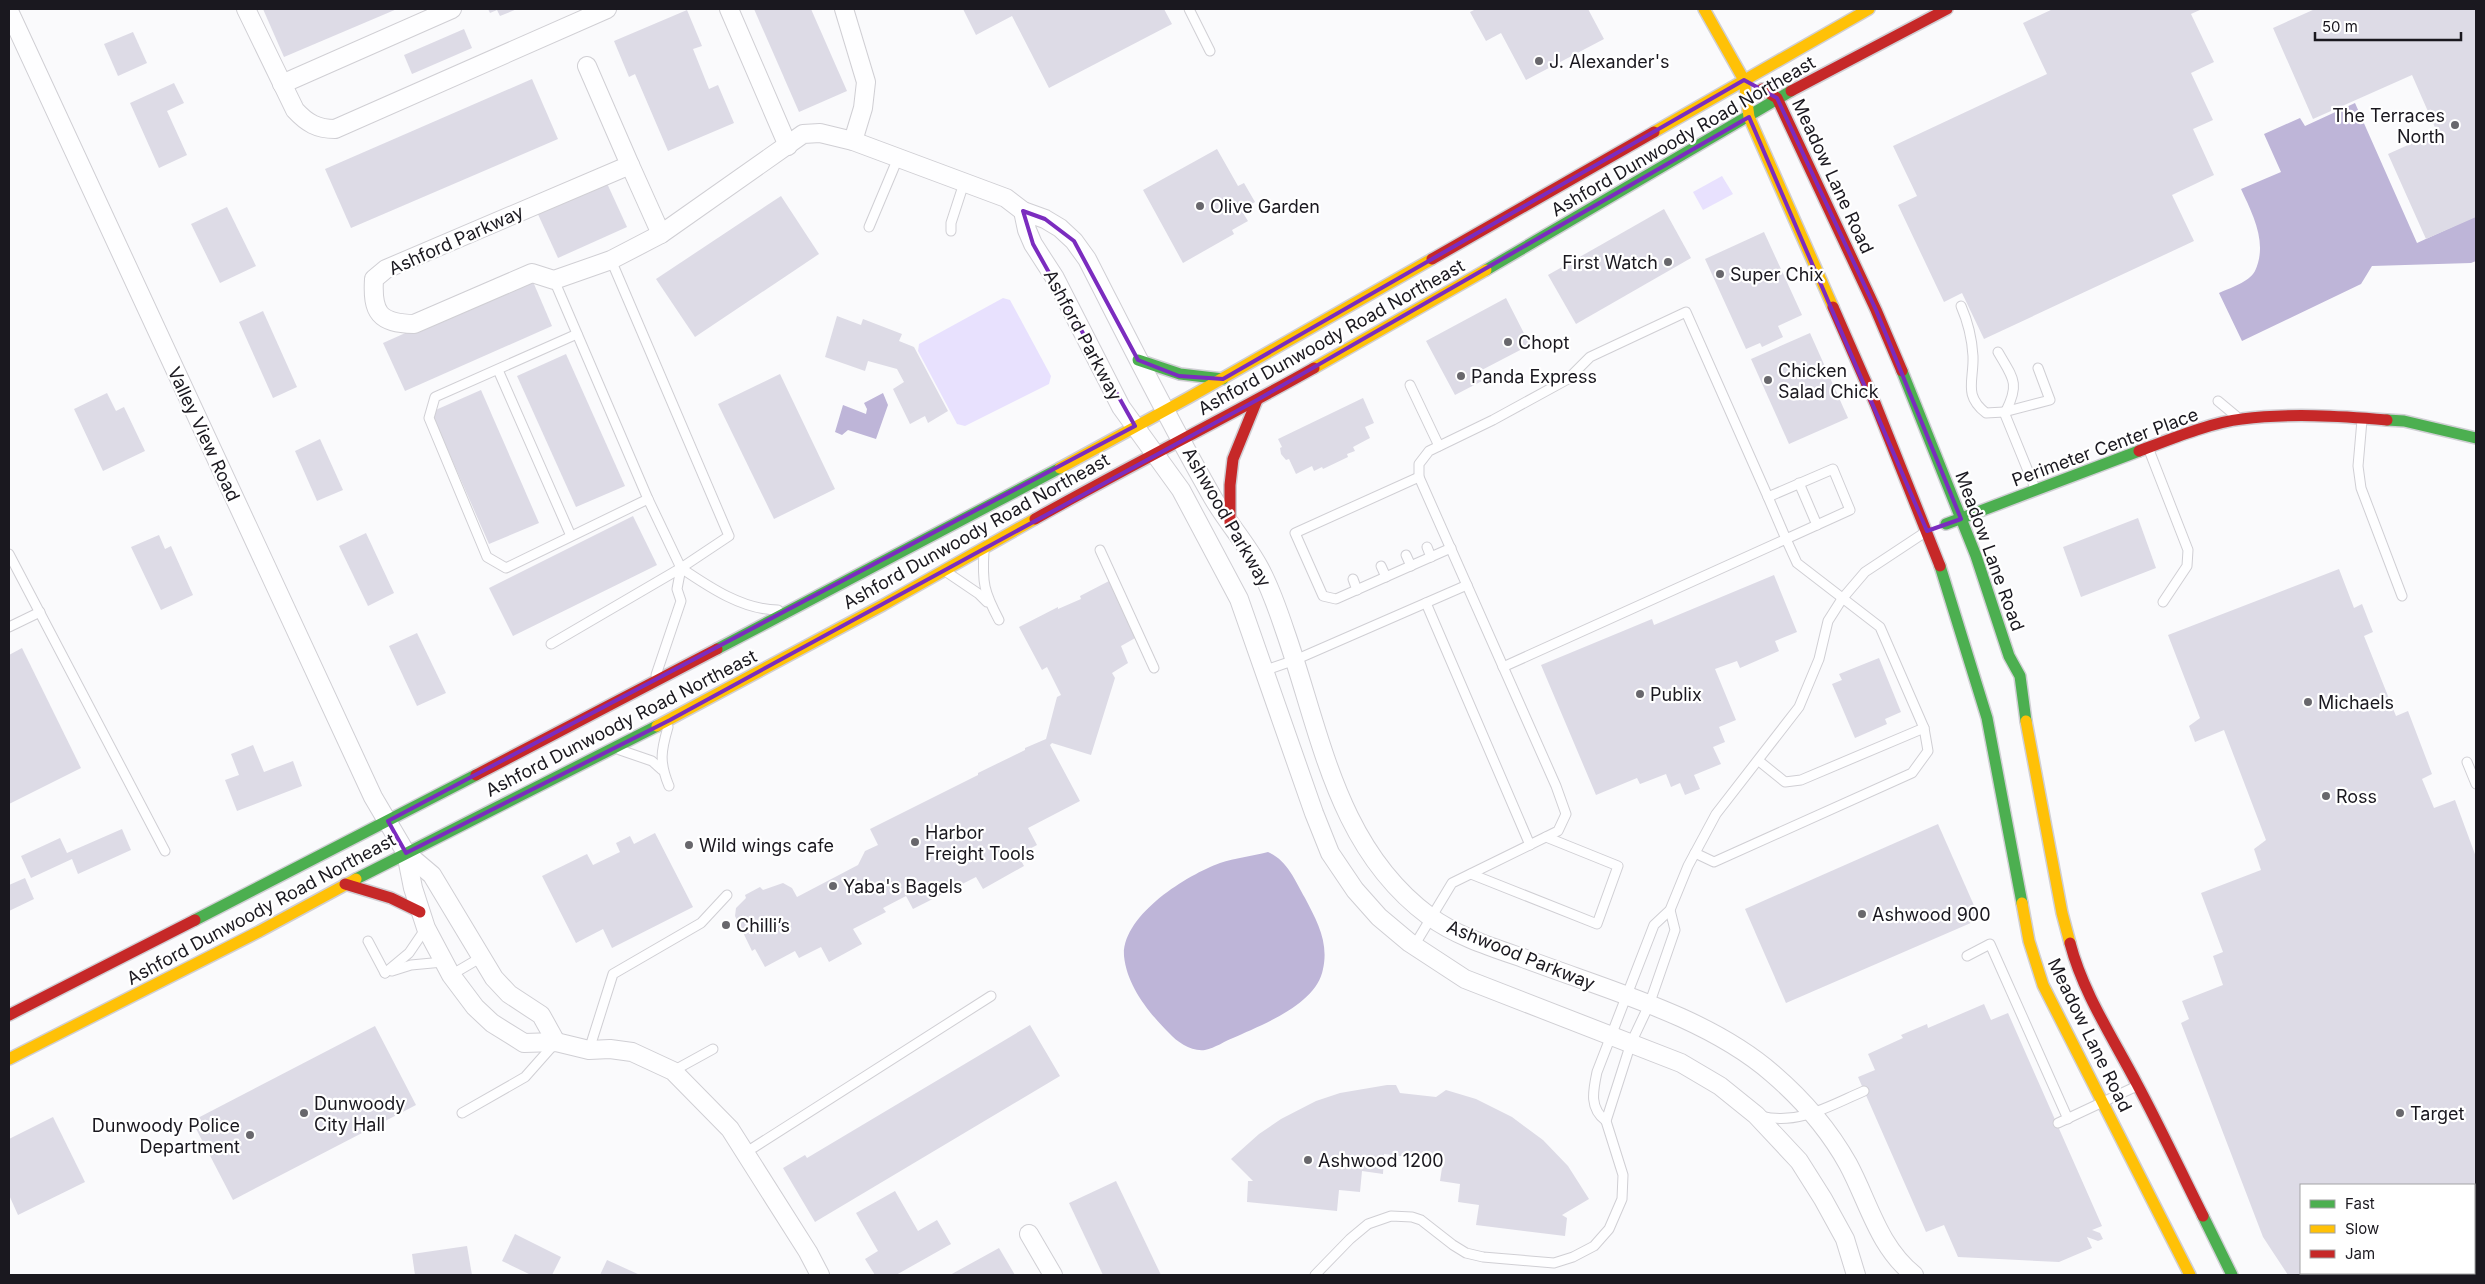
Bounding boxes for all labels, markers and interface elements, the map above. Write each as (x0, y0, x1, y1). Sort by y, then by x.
scale bar (2315, 10, 2461, 42)
text: 50 m (2322, 17, 2358, 36)
place label: J. Alexander's (1549, 51, 1670, 72)
street label: Ashford Dunwoody Road Northeast (1547, 52, 1819, 220)
marker: J. Alexander's (1533, 55, 1545, 67)
street label: Meadow Lane Road (1788, 95, 1878, 257)
place label: The Terraces North (2332, 105, 2445, 147)
marker: The Terraces North (2449, 119, 2461, 131)
place label: Olive Garden (1210, 196, 1320, 217)
marker: Olive Garden (1194, 200, 1206, 212)
street label: Ashford Parkway (385, 201, 527, 279)
place label: First Watch (1562, 252, 1658, 273)
street label: Ashford Dunwoody Road Northeast (1194, 255, 1468, 419)
marker: First Watch (1662, 256, 1674, 268)
place label: Super Chix (1730, 264, 1824, 285)
street label: Ashford Parkway (1040, 266, 1126, 404)
marker: Super Chix (1714, 268, 1726, 280)
place label: Chopt (1518, 332, 1570, 353)
marker: Chopt (1502, 336, 1514, 348)
place label: Chicken Salad Chick (1778, 360, 1879, 402)
street label: Valley View Road (164, 363, 244, 505)
place label: Panda Express (1471, 366, 1597, 387)
marker: Panda Express (1455, 370, 1467, 382)
marker: Chicken Salad Chick (1762, 374, 1774, 386)
street label: Perimeter Center Place (2009, 403, 2201, 491)
street label: Ashwood Parkway (1178, 443, 1276, 591)
street label: Ashford Dunwoody Road Northeast (839, 449, 1113, 613)
street label: Meadow Lane Road (1951, 468, 2029, 634)
street label: Ashford Dunwoody Road Northeast (482, 645, 760, 801)
place label: Publix (1650, 684, 1702, 705)
marker: Publix (1634, 688, 1646, 700)
place label: Michaels (2318, 692, 2394, 713)
marker: Michaels (2302, 696, 2314, 708)
place label: Ross (2336, 786, 2377, 807)
marker: Ross (2320, 790, 2332, 802)
place label: Harbor Freight Tools (925, 822, 1035, 864)
street label: Ashford Dunwoody Road Northeast (123, 829, 399, 989)
place label: Wild wings cafe (699, 835, 834, 856)
marker: Harbor Freight Tools (909, 836, 921, 848)
marker: Wild wings cafe (683, 839, 695, 851)
place label: Yaba's Bagels (843, 876, 963, 897)
marker: Yaba's Bagels (827, 880, 839, 892)
place label: Ashwood 900 (1872, 904, 1991, 925)
marker: Ashwood 900 (1856, 908, 1868, 920)
place label: Chilli’s (736, 915, 790, 936)
street label: Ashwood Parkway (1444, 916, 1598, 994)
marker: Chilli’s (720, 919, 732, 931)
street label: Meadow Lane Road (2044, 955, 2136, 1115)
place label: Dunwoody City Hall (314, 1093, 406, 1135)
place label: Target (2410, 1103, 2464, 1124)
marker: Dunwoody City Hall (298, 1107, 310, 1119)
marker: Target (2394, 1107, 2406, 1119)
place label: Dunwoody Police Department (92, 1115, 240, 1157)
marker: Dunwoody Police Department (244, 1129, 256, 1141)
place label: Ashwood 1200 (1318, 1150, 1444, 1171)
marker: Ashwood 1200 (1302, 1154, 1314, 1166)
legend (2300, 1184, 2475, 1274)
text: Fast (2345, 1194, 2375, 1213)
text: Slow (2345, 1219, 2379, 1238)
text: Jam (2345, 1244, 2375, 1263)

